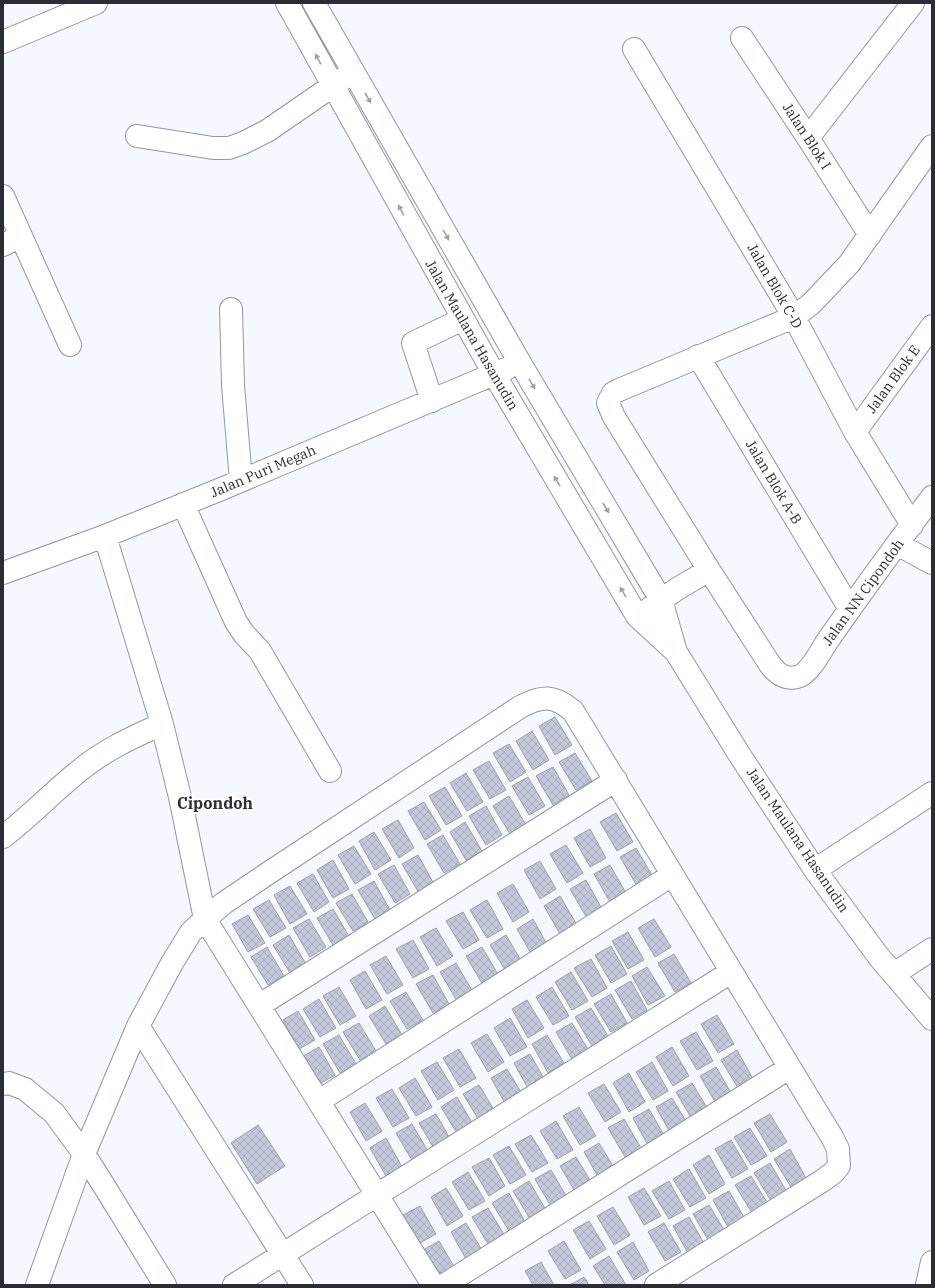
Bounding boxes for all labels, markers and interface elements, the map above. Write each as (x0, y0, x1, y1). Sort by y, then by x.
one-way arrow (315, 54, 321, 65)
one-way arrow (365, 92, 372, 104)
street label: Jalan Blok I (779, 99, 835, 173)
one-way arrow (398, 204, 405, 216)
one-way arrow (443, 229, 450, 241)
street label: Jalan Blok C-D (743, 240, 807, 332)
street label: Jalan Maulana Hasanudin (422, 257, 523, 413)
street label: Jalan Blok E (862, 341, 924, 417)
one-way arrow (529, 378, 536, 390)
street label: Jalan Blok A-B (742, 437, 806, 527)
street label: Jalan Puri Megah (207, 441, 319, 501)
one-way arrow (553, 475, 560, 487)
one-way arrow (602, 503, 610, 513)
street label: Jalan NN Cipondoh (818, 535, 908, 649)
one-way arrow (619, 586, 626, 598)
street label: Jalan Maulana Hasanudin (743, 764, 853, 916)
district label: Cipondoh (177, 793, 253, 813)

